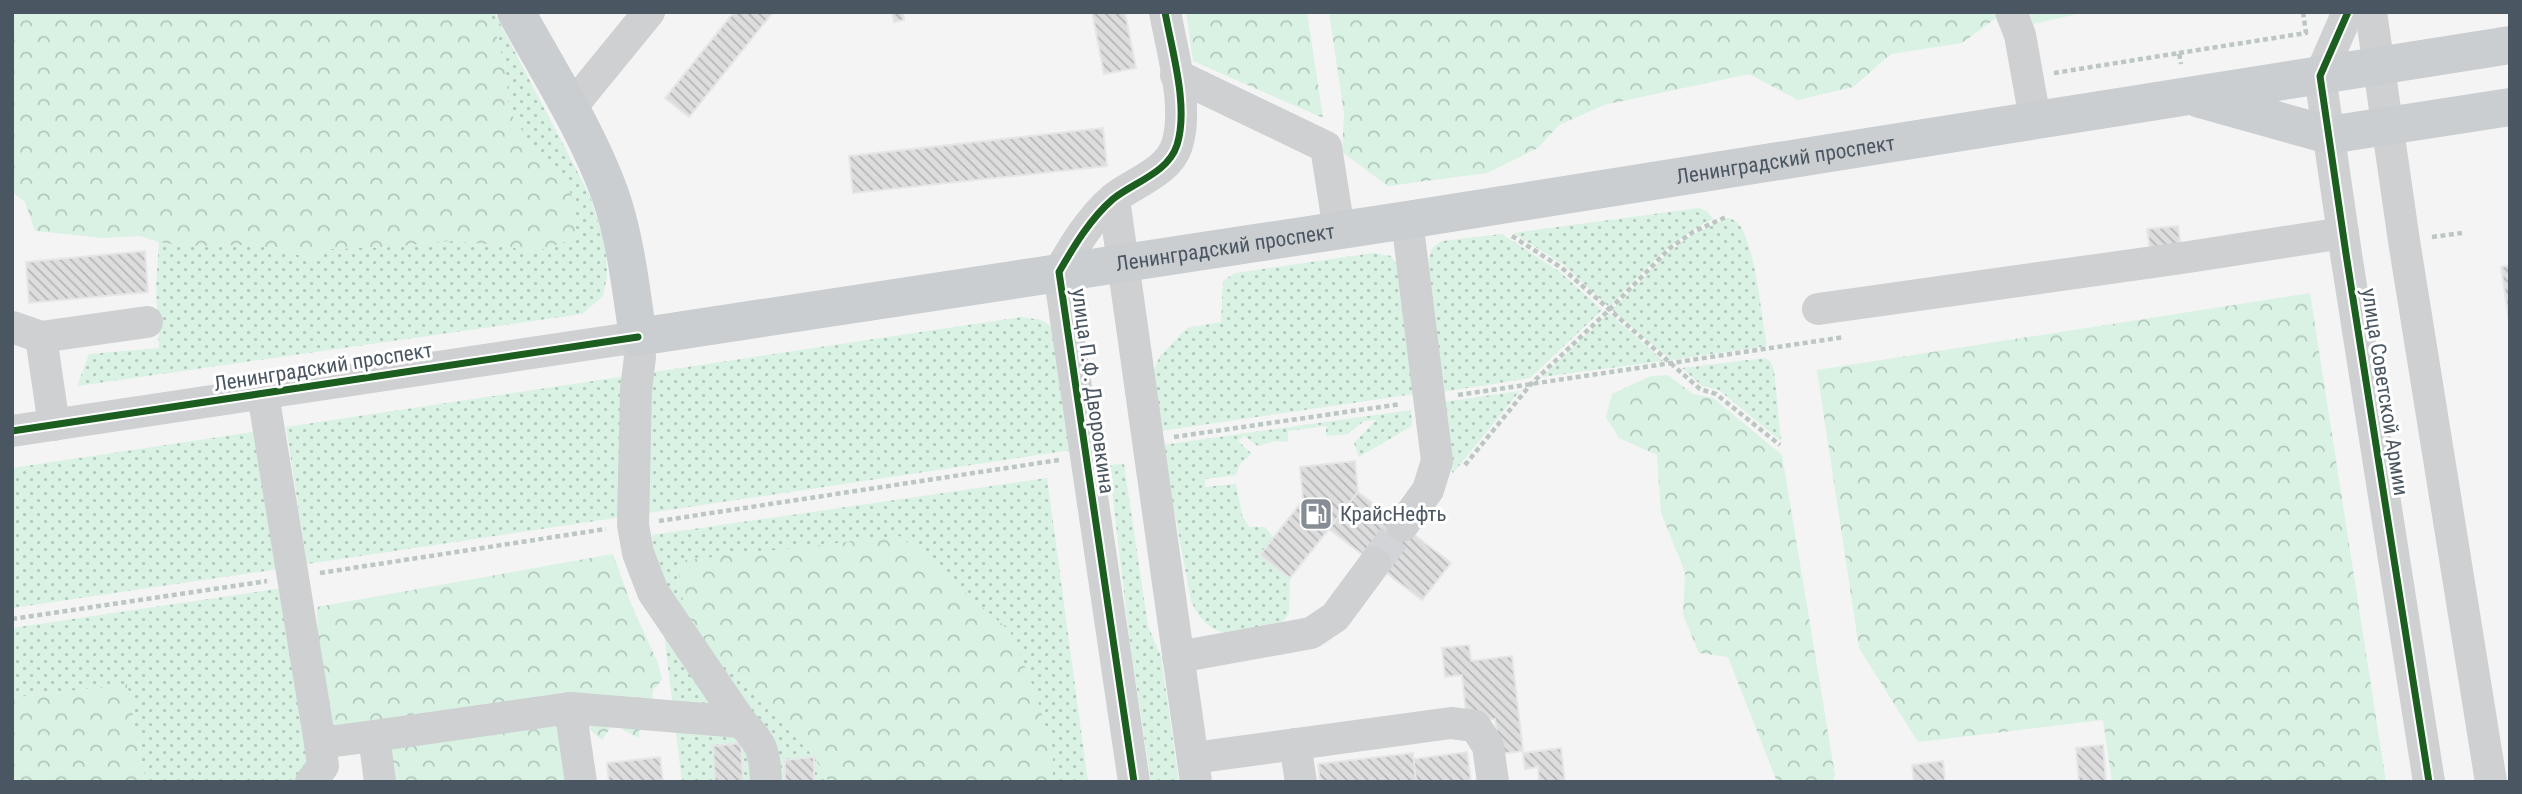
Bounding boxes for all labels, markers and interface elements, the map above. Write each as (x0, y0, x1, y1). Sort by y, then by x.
street label: Ленинградский проспект (1674, 131, 1897, 189)
street label: Ленинградский проспект (1114, 219, 1336, 276)
street label: улица П.Ф. Дворовкина (1067, 287, 1119, 495)
street label: улица Советской Армии (2357, 287, 2413, 497)
street label: Ленинградский проспект (212, 338, 434, 396)
fuel station icon: КрайсНефть (1297, 495, 1335, 533)
place label: КрайсНефть (1340, 502, 1447, 526)

